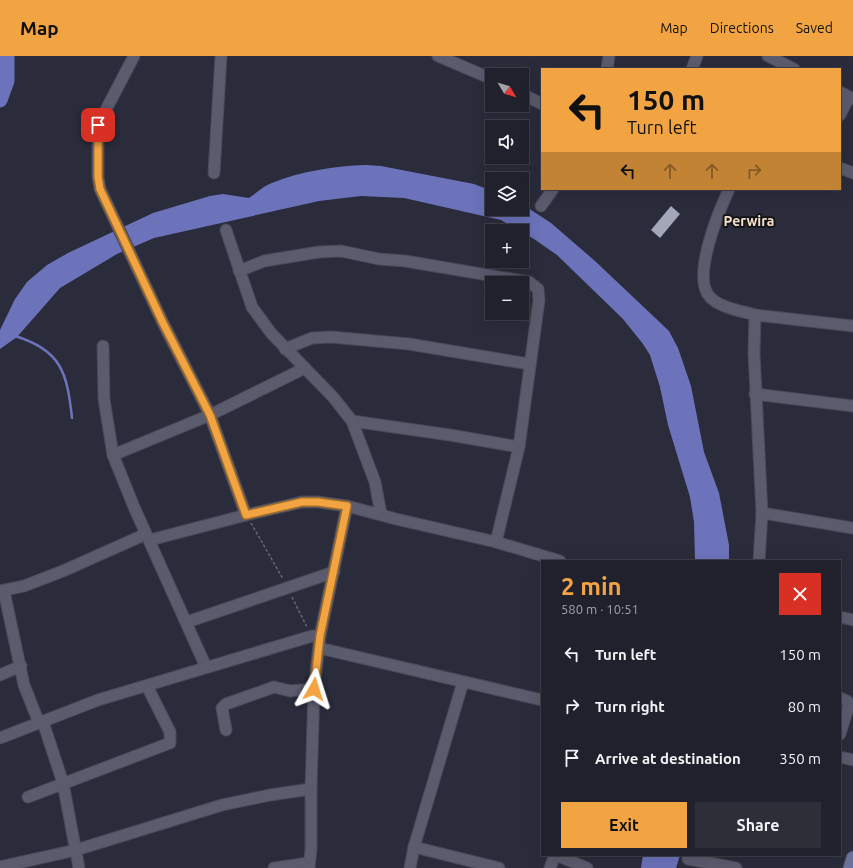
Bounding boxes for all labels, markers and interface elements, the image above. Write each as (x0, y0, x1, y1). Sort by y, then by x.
text: Map (20, 17, 59, 39)
text: Map (660, 20, 688, 36)
text: Directions (710, 20, 774, 36)
text: Saved (796, 20, 833, 36)
north arrow (485, 68, 529, 112)
map controls (485, 68, 529, 320)
icon: left (561, 84, 613, 136)
text: 150 m (627, 84, 705, 115)
pin (81, 108, 115, 142)
icon: arrive (87, 114, 109, 136)
text: Turn left (627, 117, 697, 137)
button: sound (485, 120, 529, 164)
icon: left (617, 160, 639, 182)
icon: ahead (659, 160, 681, 182)
icon: ahead (701, 160, 723, 182)
icon: right (743, 160, 765, 182)
button: layers (485, 172, 529, 216)
district label: Perwira (724, 213, 774, 229)
button: + (485, 224, 529, 268)
button: − (485, 276, 529, 320)
text: 2 min (561, 573, 622, 600)
button: close (779, 573, 821, 615)
text: 580 m · 10:51 (561, 602, 639, 616)
icon: left (561, 643, 583, 665)
text: Turn left (595, 646, 656, 663)
text: 150 m (779, 646, 821, 663)
position arrow (293, 668, 335, 710)
icon: right (561, 695, 583, 717)
text: Turn right (595, 698, 665, 715)
text: 80 m (788, 698, 821, 715)
icon: arrive (561, 747, 583, 769)
text: Arrive at destination (595, 750, 741, 767)
text: 350 m (779, 750, 821, 767)
button: Exit (561, 802, 687, 848)
button: Share (695, 802, 821, 848)

